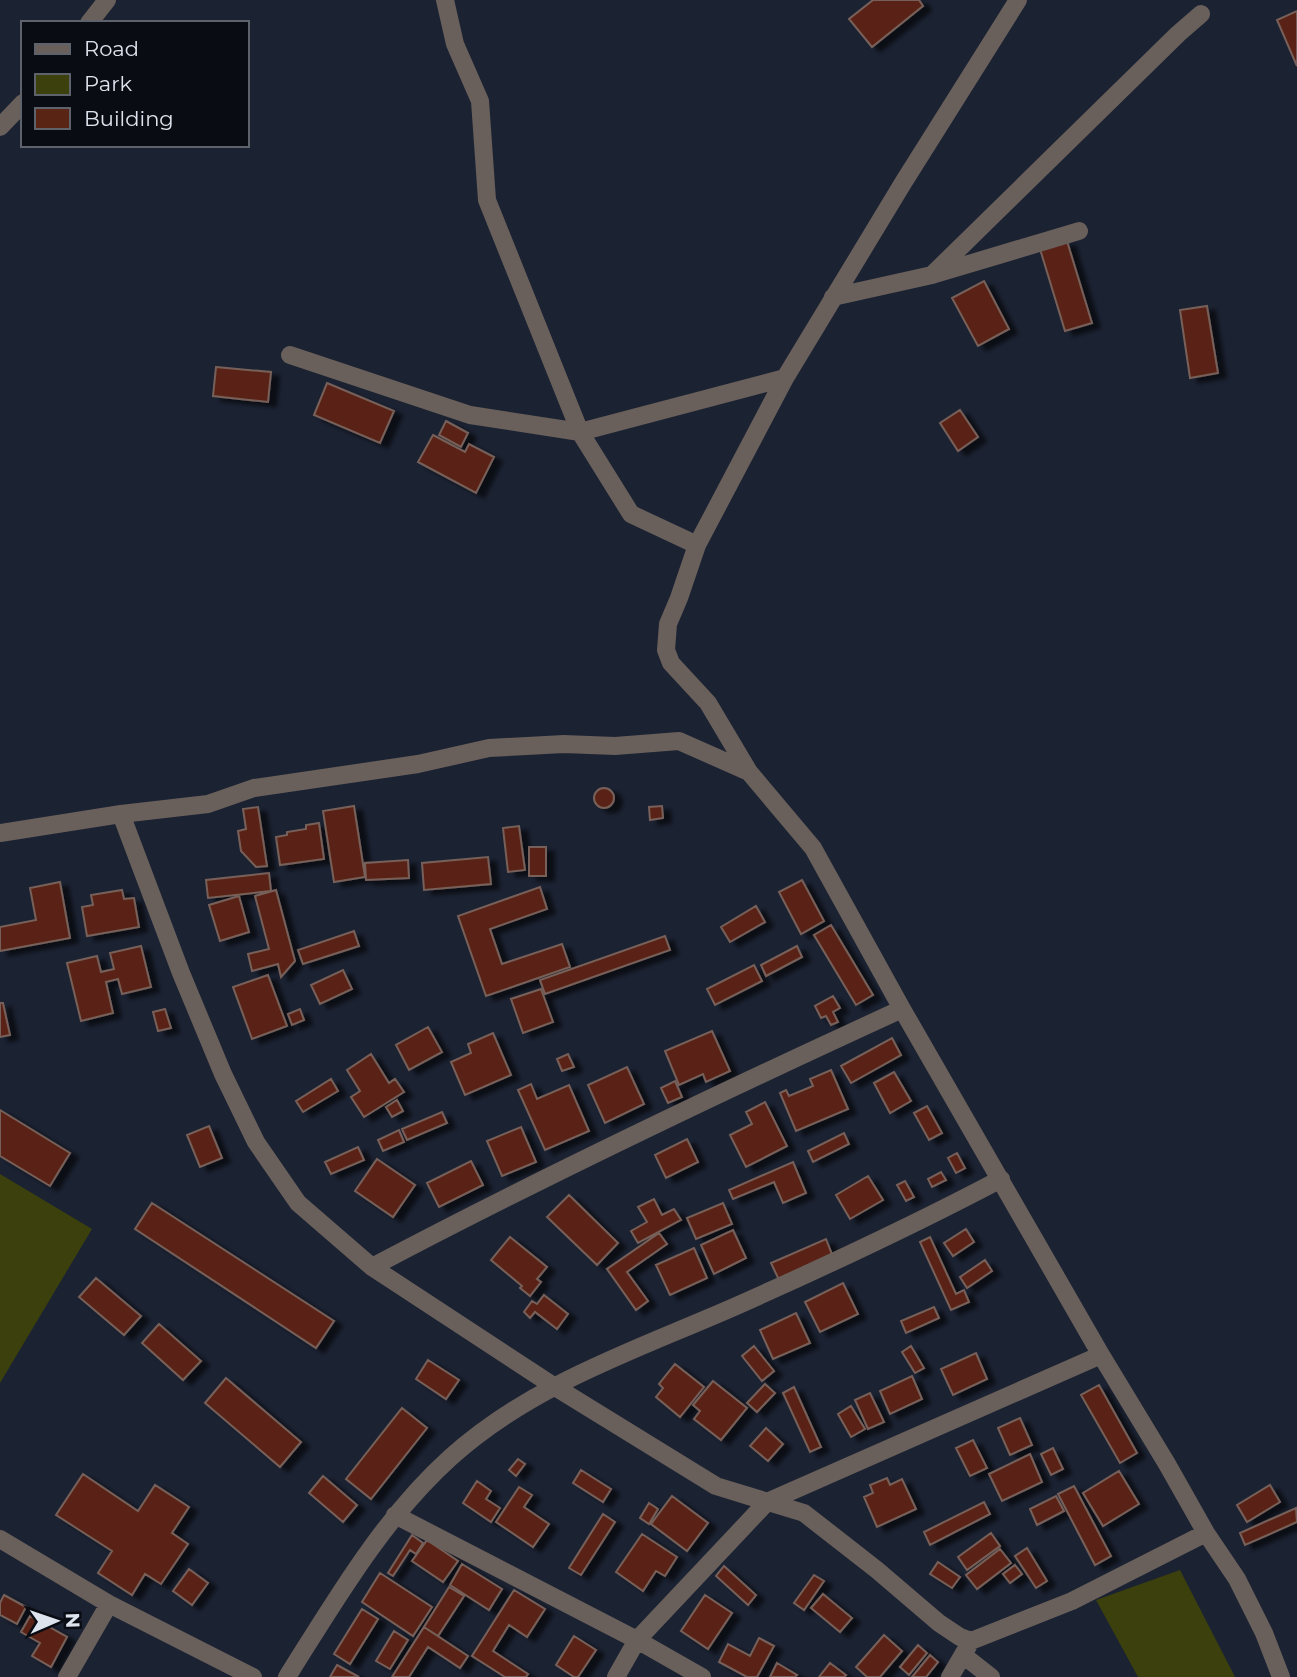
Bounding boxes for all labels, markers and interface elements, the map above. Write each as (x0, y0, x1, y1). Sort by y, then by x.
legend (21, 21, 248, 147)
text: Road (84, 36, 139, 61)
text: Park (84, 71, 132, 96)
text: Building (84, 106, 174, 131)
north arrow (21, 1586, 91, 1656)
text: N (61, 1612, 84, 1629)

